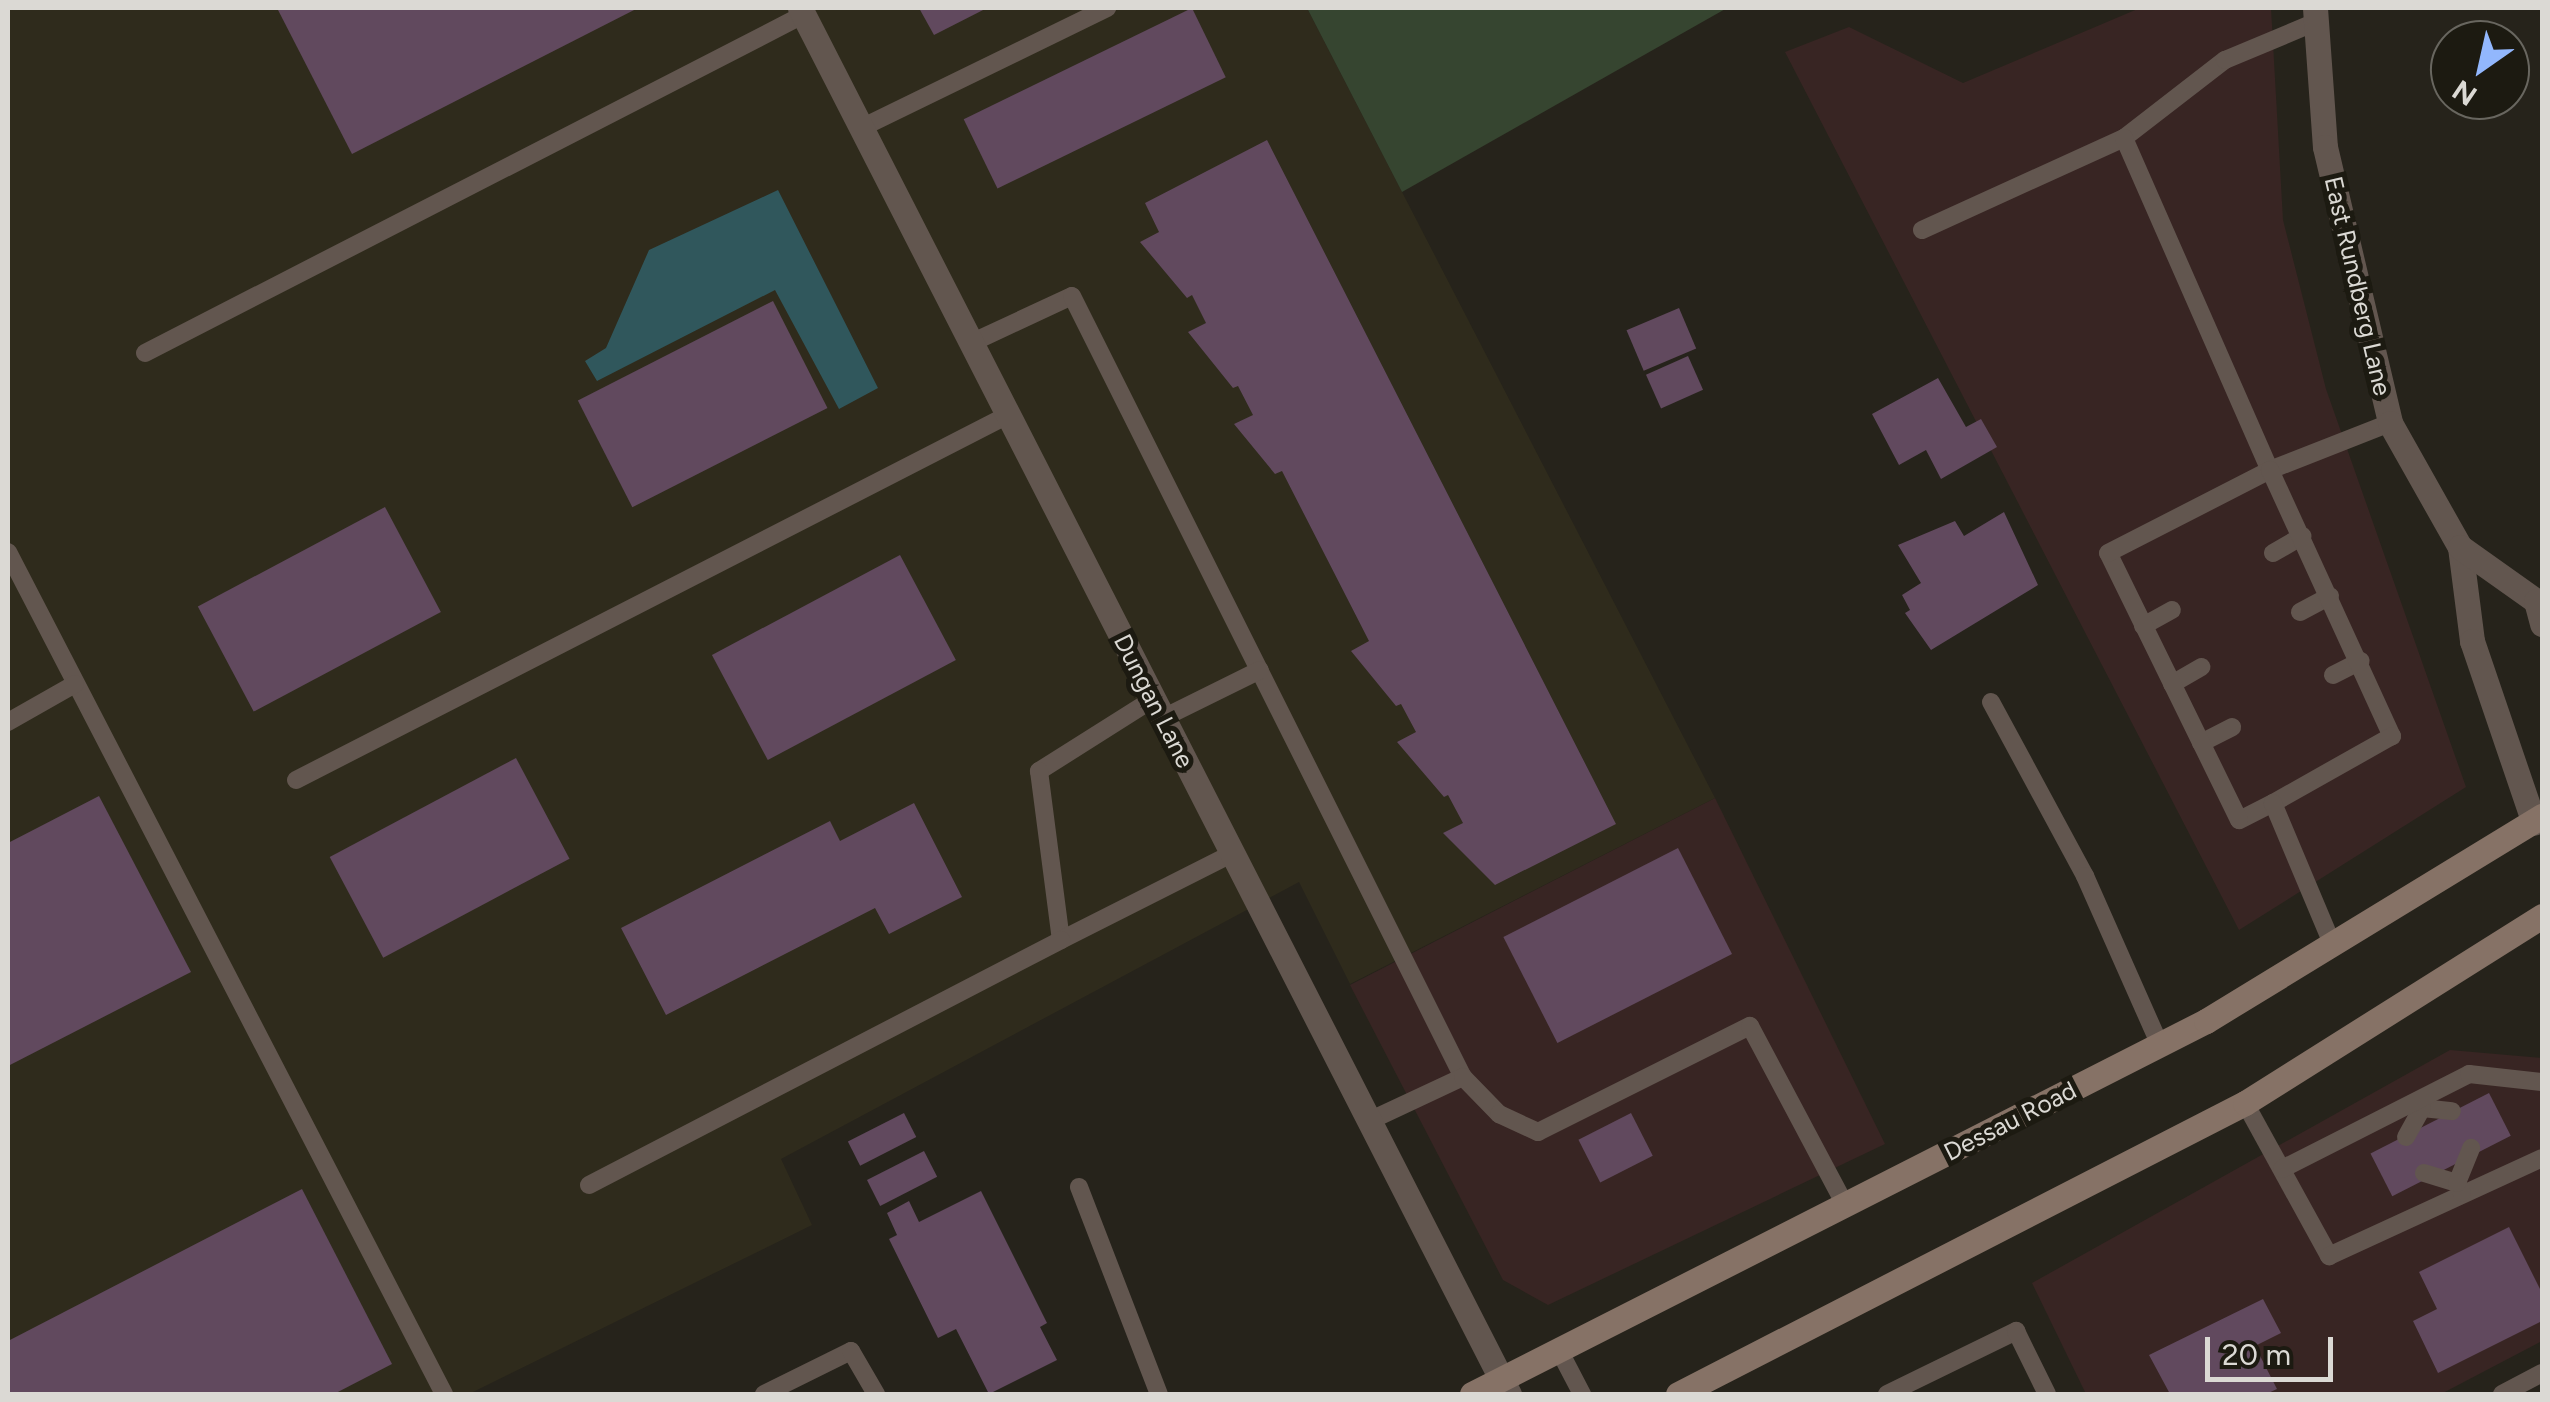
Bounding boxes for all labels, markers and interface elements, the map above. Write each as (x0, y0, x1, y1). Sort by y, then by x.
north arrow (2430, 20, 2530, 120)
text: N (2446, 73, 2483, 113)
street label: East Rundberg Lane (2318, 174, 2398, 398)
street label: Dungan Lane (1107, 629, 1201, 773)
street label: Dessau Road (1939, 1075, 2081, 1167)
scale bar (2210, 1317, 2338, 1379)
text: 20 m (2222, 1336, 2291, 1373)

